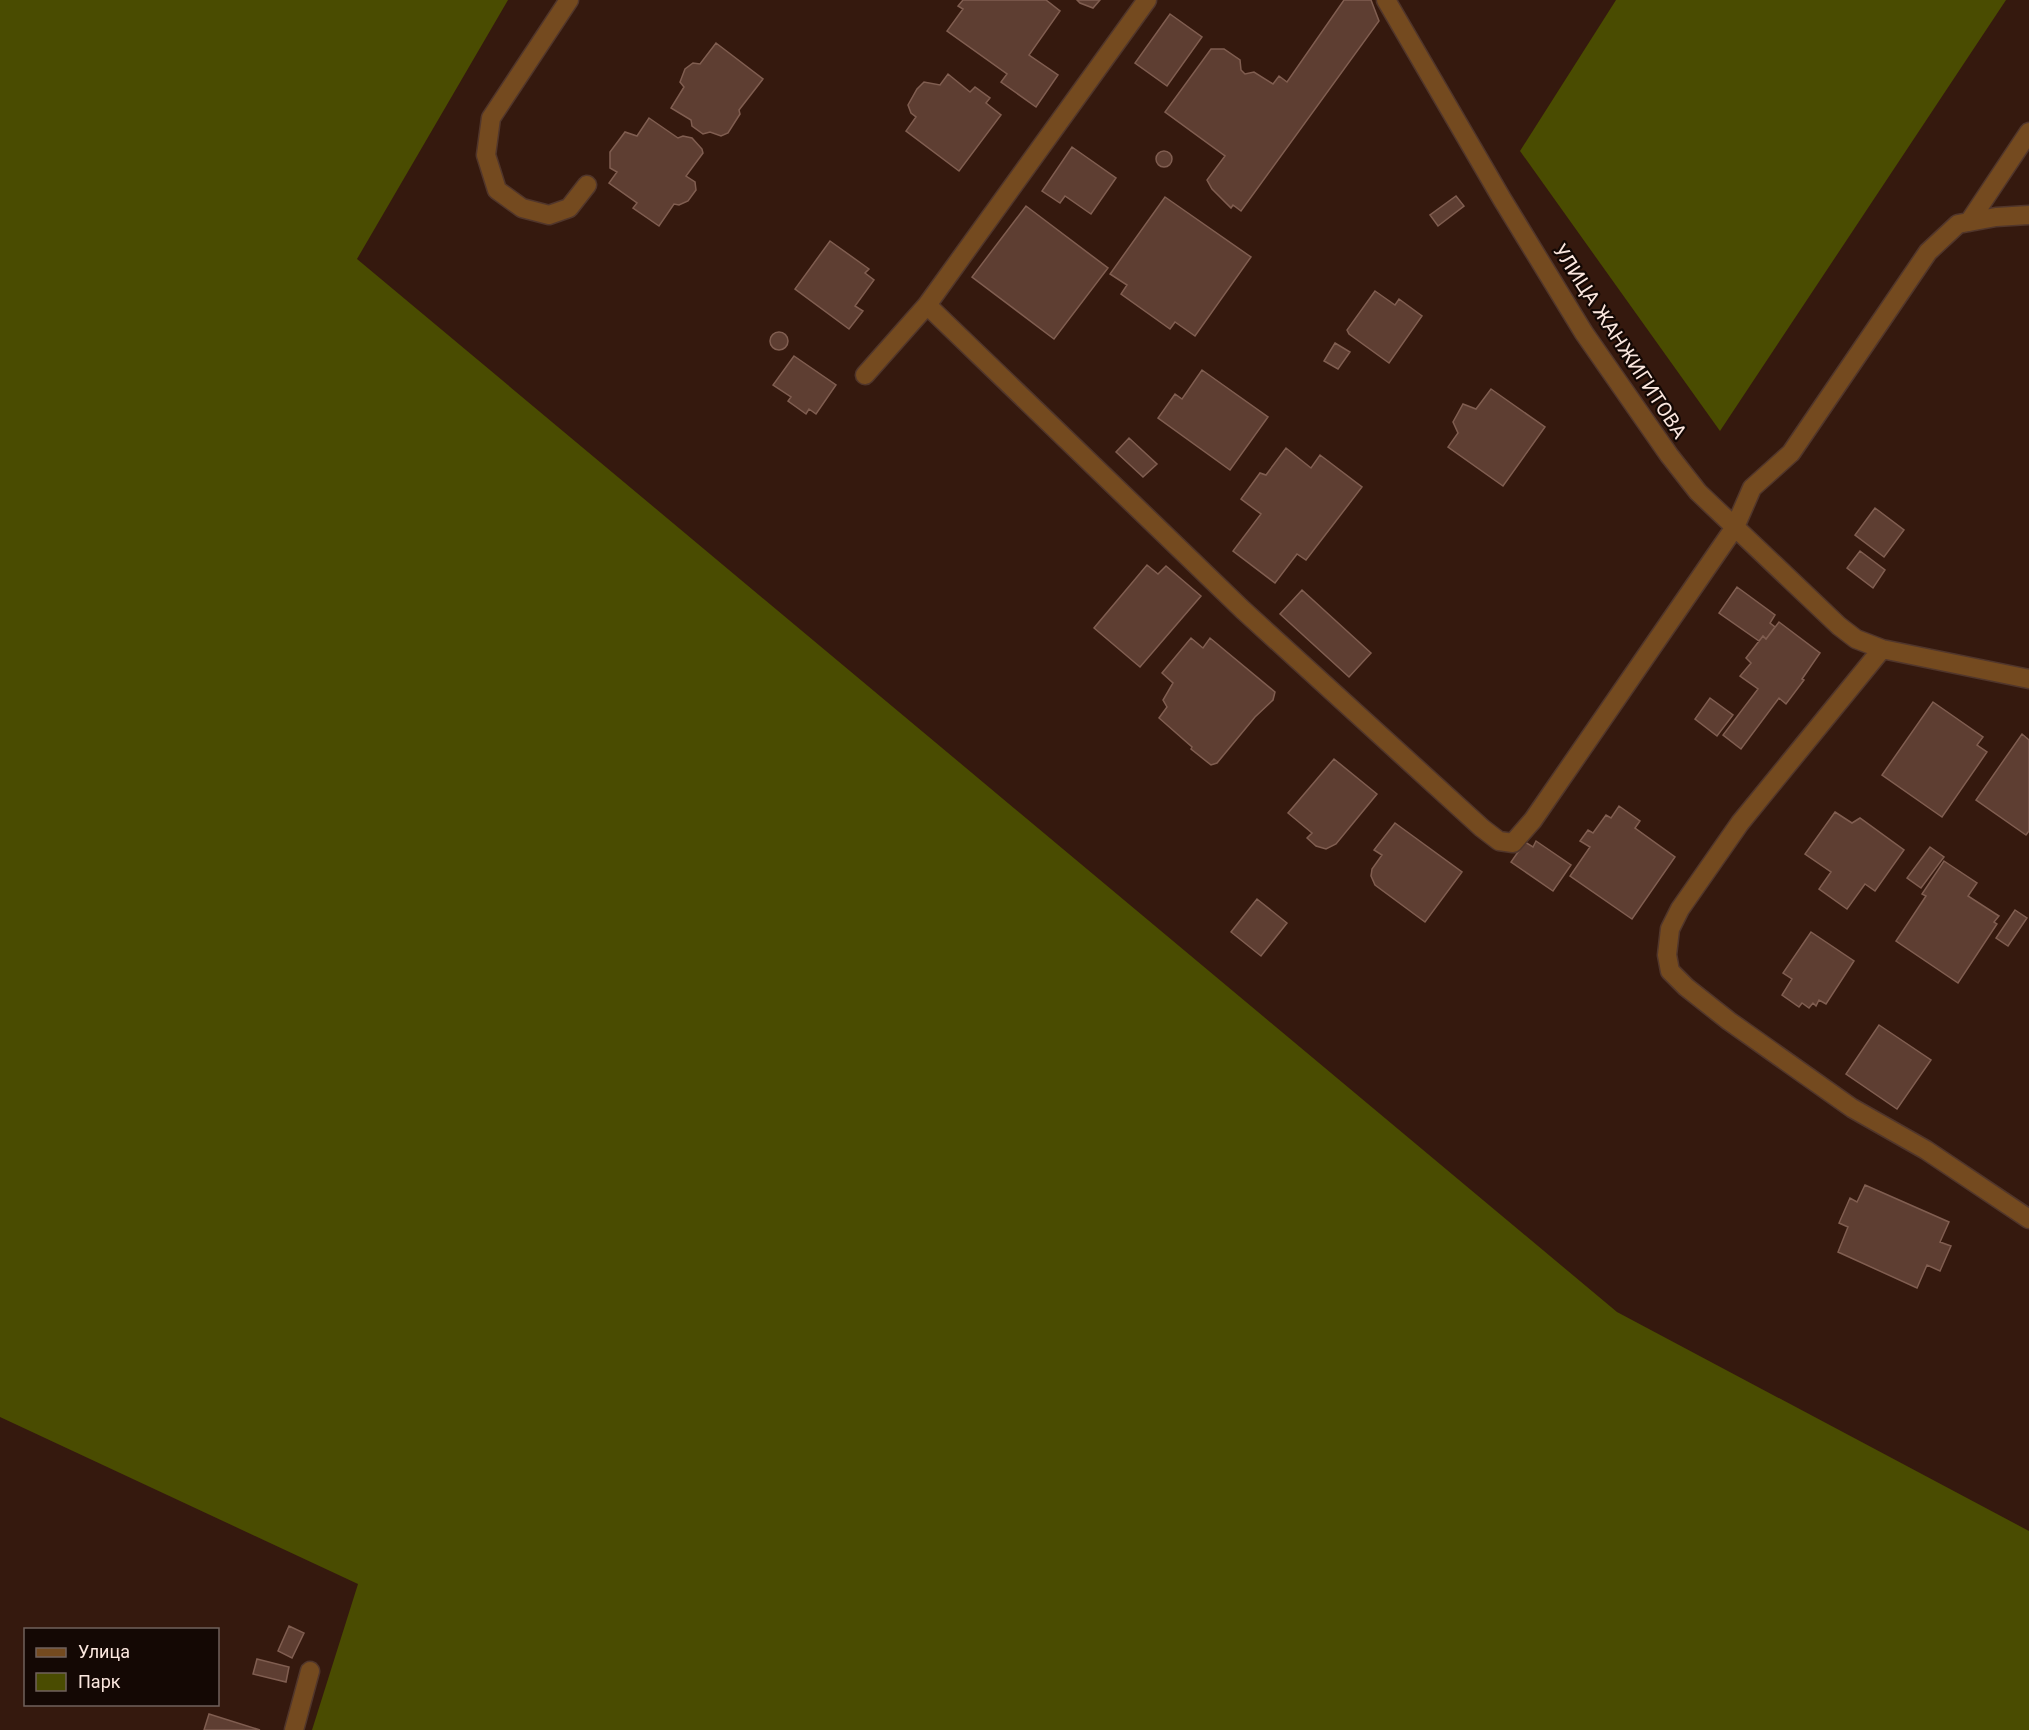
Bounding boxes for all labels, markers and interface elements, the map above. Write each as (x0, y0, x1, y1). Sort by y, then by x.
street label: УЛИЦА ЖАНЖИГИТОВА (1548, 239, 1692, 443)
legend (24, 1628, 219, 1706)
text: Улица (78, 1641, 130, 1662)
text: Парк (78, 1671, 121, 1692)

